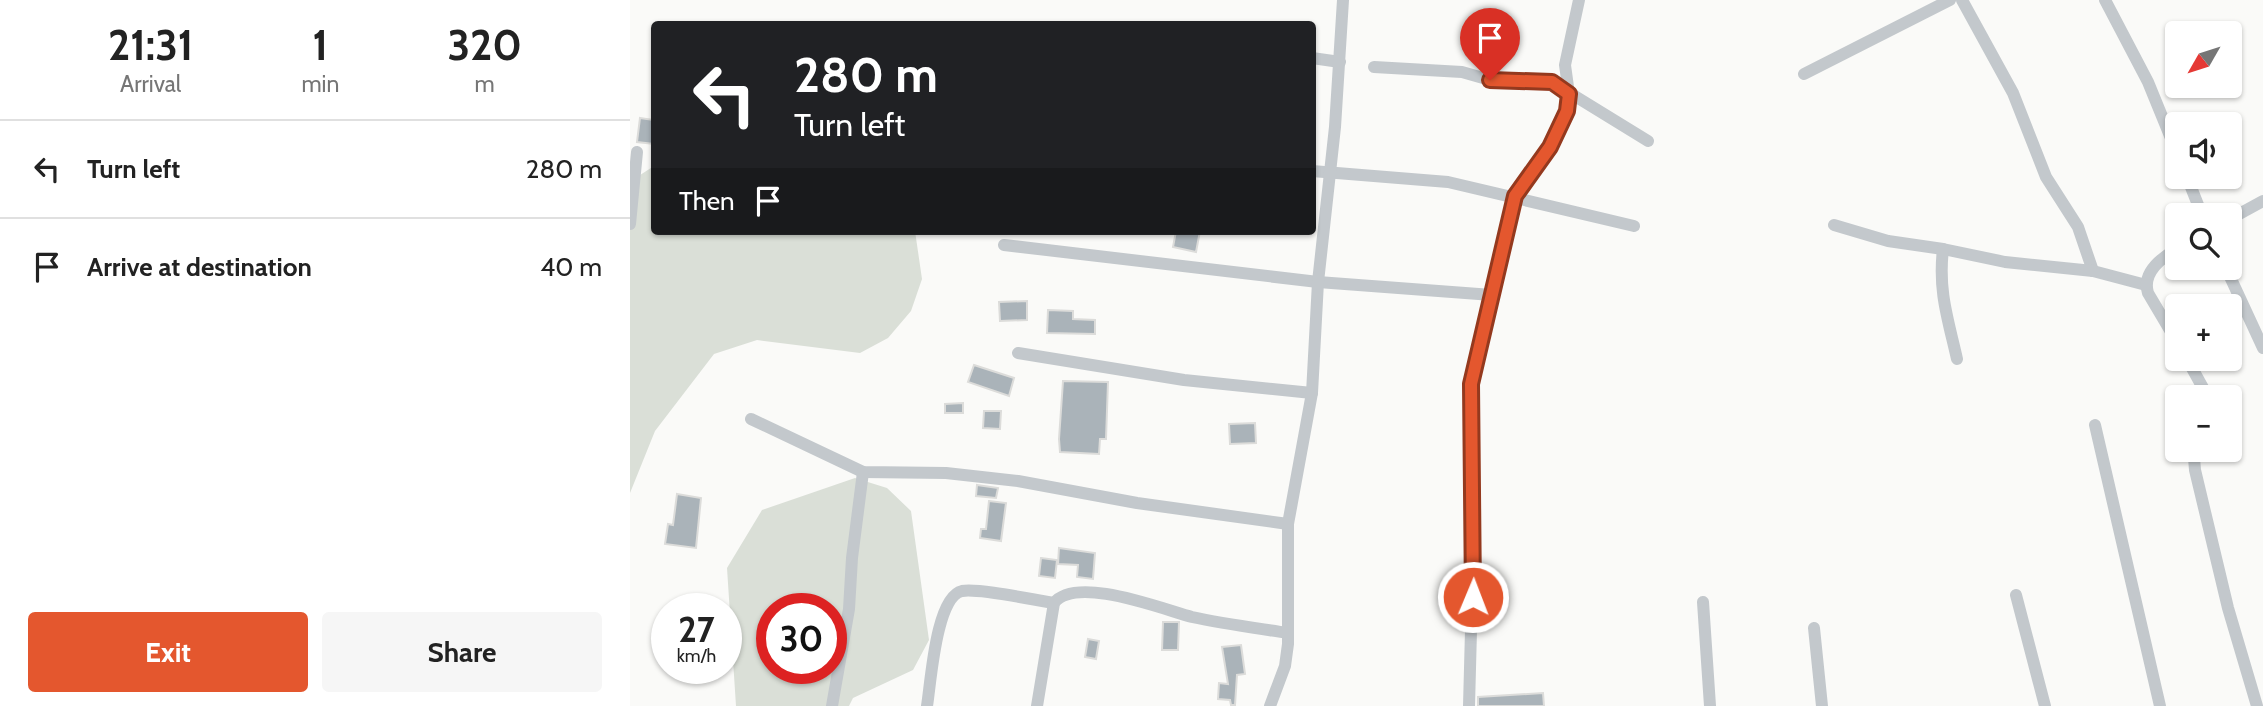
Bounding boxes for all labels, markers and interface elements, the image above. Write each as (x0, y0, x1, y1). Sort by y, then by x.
pin (1460, 8, 1520, 80)
text: 21:31 (108, 19, 193, 71)
text: 1 (313, 19, 328, 71)
text: 320 (447, 19, 522, 71)
icon: arrive (1471, 19, 1509, 57)
north arrow (2165, 21, 2242, 98)
map controls (2165, 21, 2242, 462)
text: 280 m (794, 45, 938, 104)
icon: left (679, 49, 770, 140)
text: Arrival (120, 70, 181, 98)
text: min (301, 70, 339, 98)
text: m (475, 70, 495, 98)
text: Turn left (794, 105, 905, 144)
button: sound (2165, 112, 2242, 189)
icon: left (28, 150, 66, 188)
text: Turn left (87, 153, 180, 185)
text: 280 m (526, 153, 602, 185)
icon: arrive (749, 182, 787, 220)
text: Then (679, 185, 735, 217)
button: search (2165, 203, 2242, 280)
icon: arrive (28, 248, 66, 286)
text: Arrive at destination (87, 251, 312, 283)
text: 40 m (540, 251, 602, 283)
button: + (2165, 294, 2242, 371)
button: − (2165, 385, 2242, 462)
position arrow (1436, 560, 1510, 634)
speed limit sign: 30 (756, 593, 847, 684)
text: 27 (678, 608, 715, 651)
button: Exit (28, 612, 308, 692)
button: Share (322, 612, 602, 692)
text: km/h (677, 645, 716, 667)

